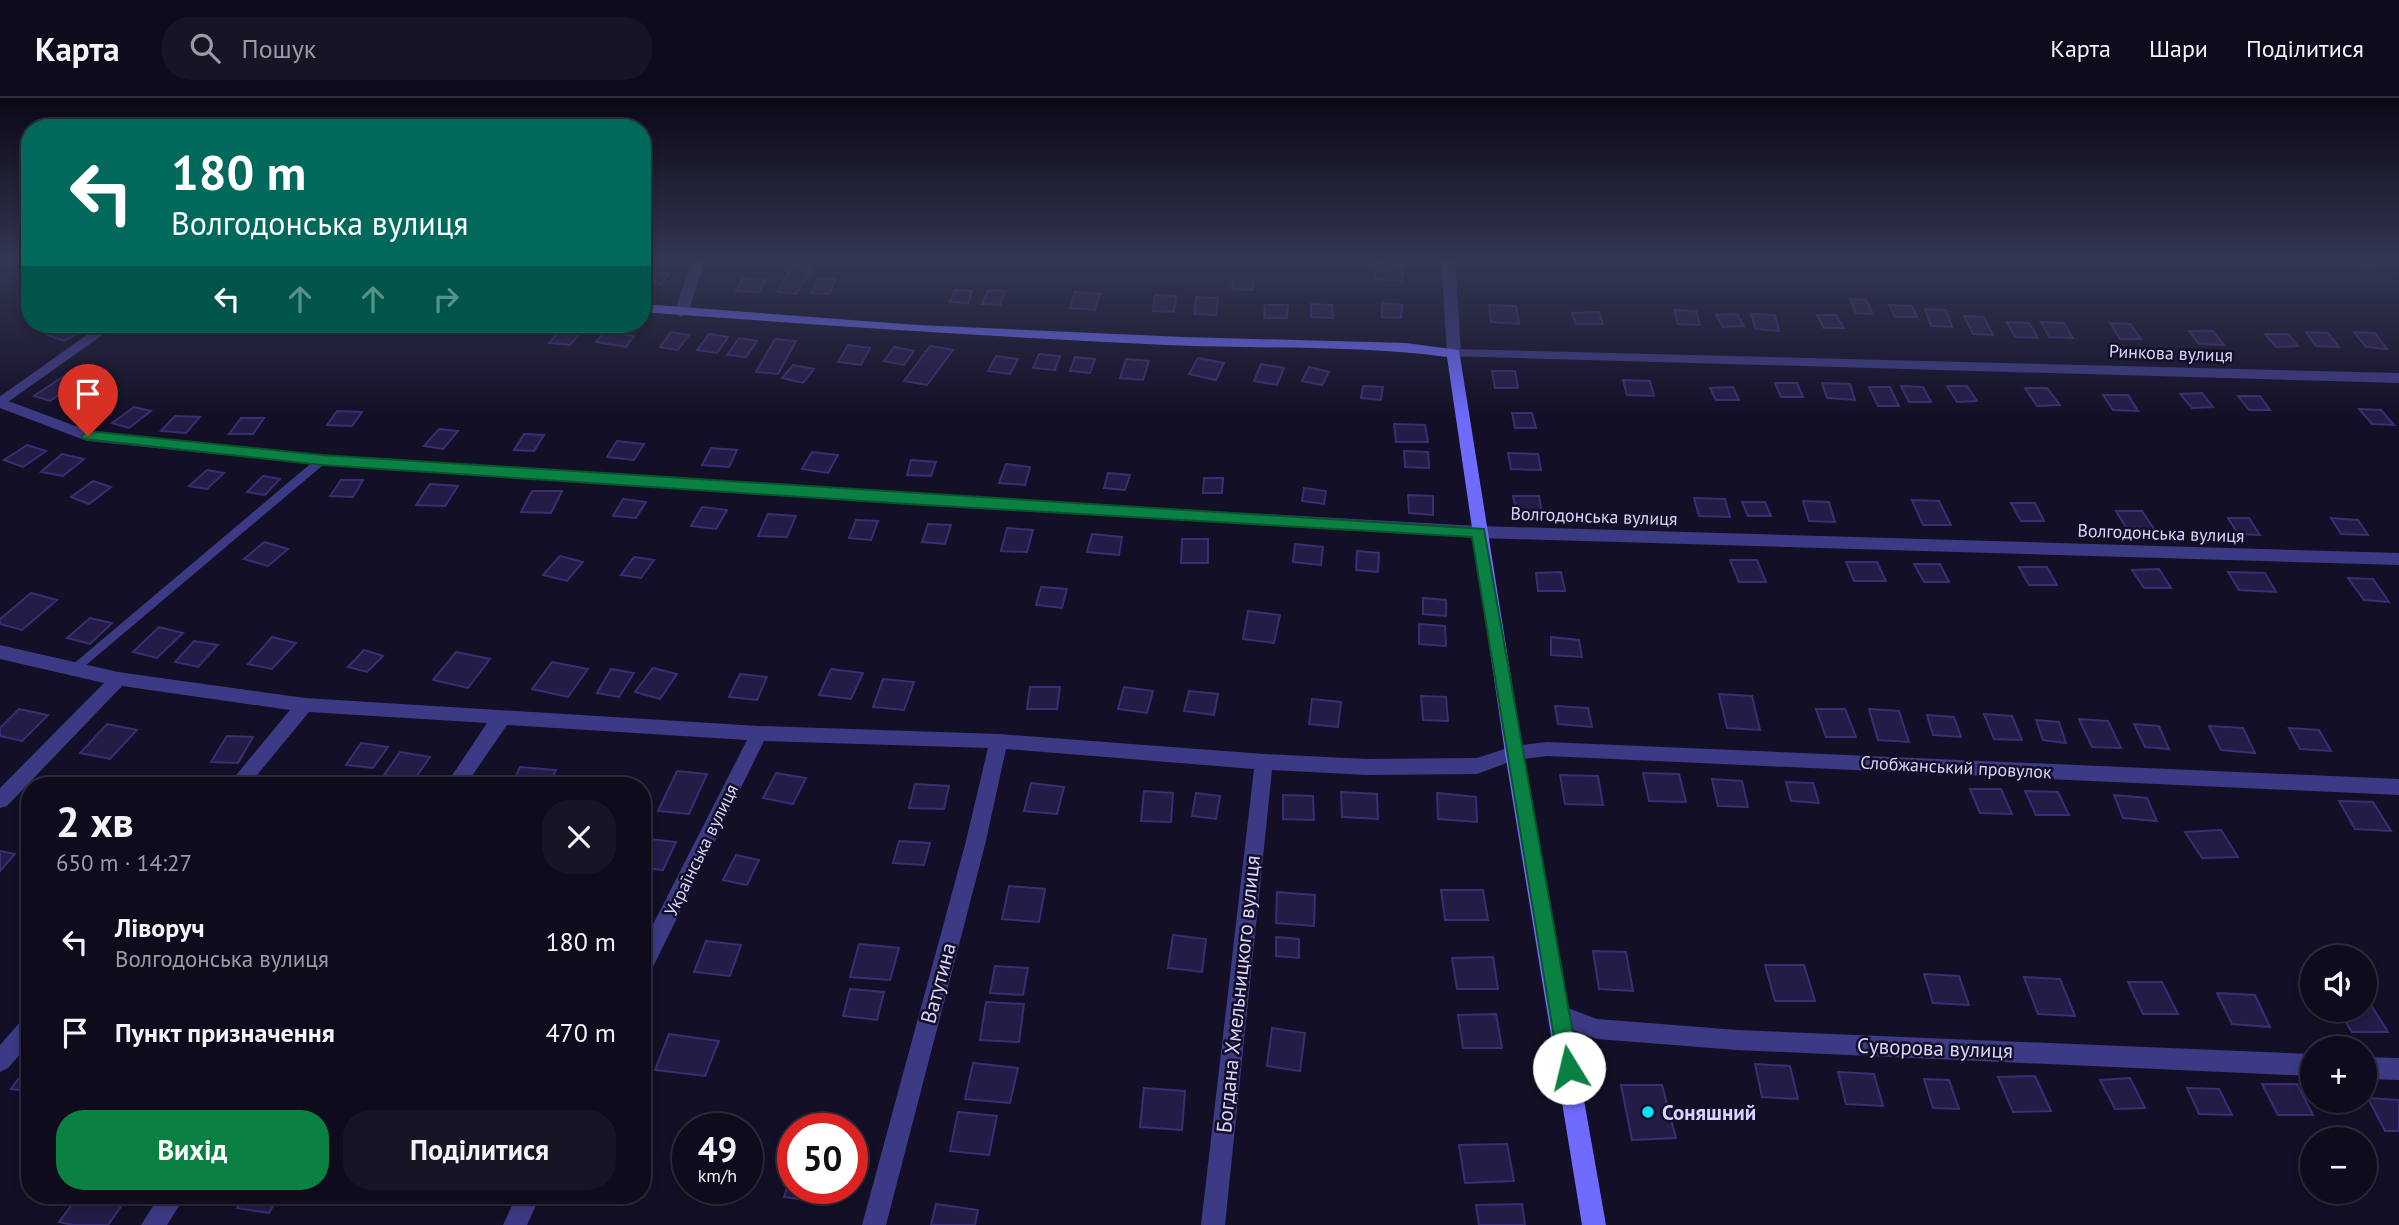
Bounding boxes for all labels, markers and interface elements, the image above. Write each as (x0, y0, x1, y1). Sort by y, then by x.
search box (162, 17, 652, 80)
text: Карта (35, 27, 120, 70)
icon: search (186, 29, 224, 67)
text: Пошук (242, 32, 316, 65)
text: Карта (2050, 33, 2111, 64)
text: Шари (2149, 33, 2208, 64)
text: Поділитися (2246, 33, 2364, 64)
text: 180 m (171, 140, 306, 204)
icon: left (56, 147, 147, 238)
text: Волгодонська вулиця (171, 202, 468, 244)
icon: left (208, 280, 246, 318)
icon: ahead (281, 280, 319, 318)
icon: ahead (354, 280, 392, 318)
icon: right (427, 280, 465, 318)
street label: Ринкова вулиця (2109, 339, 2233, 367)
pin (58, 364, 118, 436)
icon: arrive (69, 375, 107, 413)
street label: Волгодонська вулиця (1510, 502, 1678, 530)
street label: Волгодонська вулиця (2077, 519, 2245, 547)
street label: Слобжанський провулок (1860, 751, 2053, 784)
street label: Українська вулиця (659, 780, 743, 920)
text: 2 хв (56, 794, 134, 849)
button: close (542, 800, 616, 874)
text: 650 m · 14:27 (56, 848, 192, 877)
street label: Богдана Хмельницкого вулиця (1210, 854, 1266, 1134)
text: Ліворуч (115, 911, 205, 944)
icon: left (56, 923, 94, 961)
text: 180 m (545, 925, 616, 958)
street label: Ватутина (914, 940, 962, 1026)
text: Волгодонська вулиця (115, 944, 329, 973)
map controls (2300, 945, 2377, 1204)
button: sound (2300, 945, 2377, 1022)
icon: arrive (56, 1014, 94, 1052)
text: Пункт призначення (115, 1016, 335, 1049)
text: 470 m (545, 1016, 616, 1049)
position arrow (1532, 1031, 1606, 1105)
street label: Суворова вулиця (1857, 1032, 2013, 1064)
button: + (2300, 1036, 2377, 1113)
place label: Соняшний (1662, 1099, 1756, 1126)
marker: Соняшний (1640, 1104, 1656, 1120)
button: Вихід (56, 1110, 329, 1190)
button: Поділитися (343, 1110, 616, 1190)
speed limit sign: 50 (777, 1113, 868, 1204)
text: 49 (698, 1126, 737, 1172)
button: − (2300, 1127, 2377, 1204)
text: km/h (698, 1164, 737, 1187)

